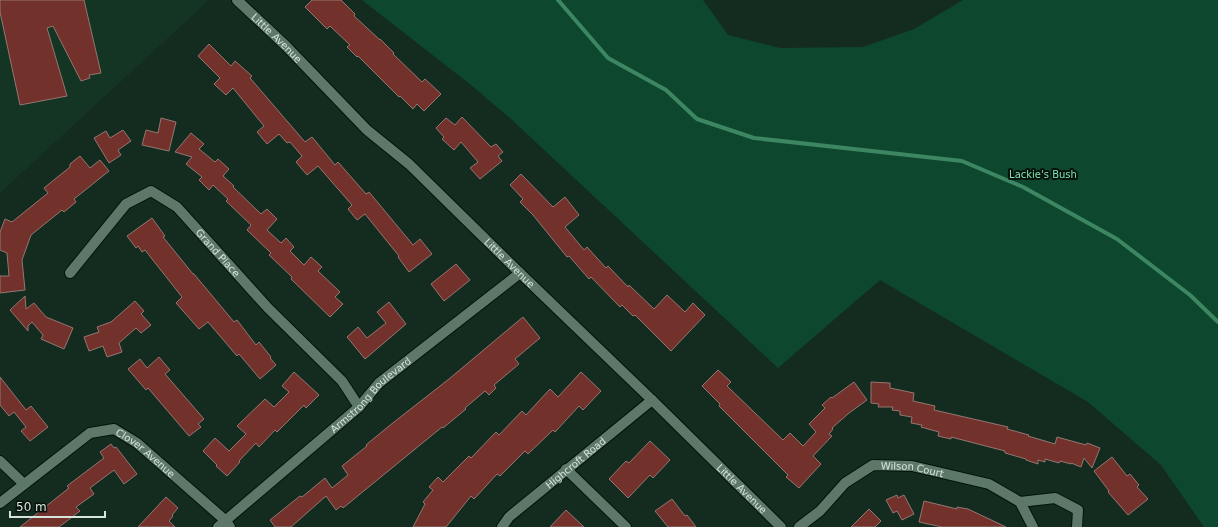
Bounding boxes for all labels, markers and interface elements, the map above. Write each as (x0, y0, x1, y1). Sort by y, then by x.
street label: Little Avenue (249, 11, 304, 65)
park label: Lackie's Bush (1009, 169, 1077, 180)
street label: Grand Place (194, 226, 242, 279)
street label: Little Avenue (482, 236, 537, 290)
street label: Armstrong Boulevard (328, 355, 413, 435)
street label: Clover Avenue (114, 426, 177, 479)
street label: Highcroft Road (543, 435, 608, 490)
street label: Wilson Court (881, 460, 945, 479)
street label: Little Avenue (715, 462, 769, 516)
scale bar (10, 493, 105, 519)
text: 50 m (16, 500, 47, 514)

